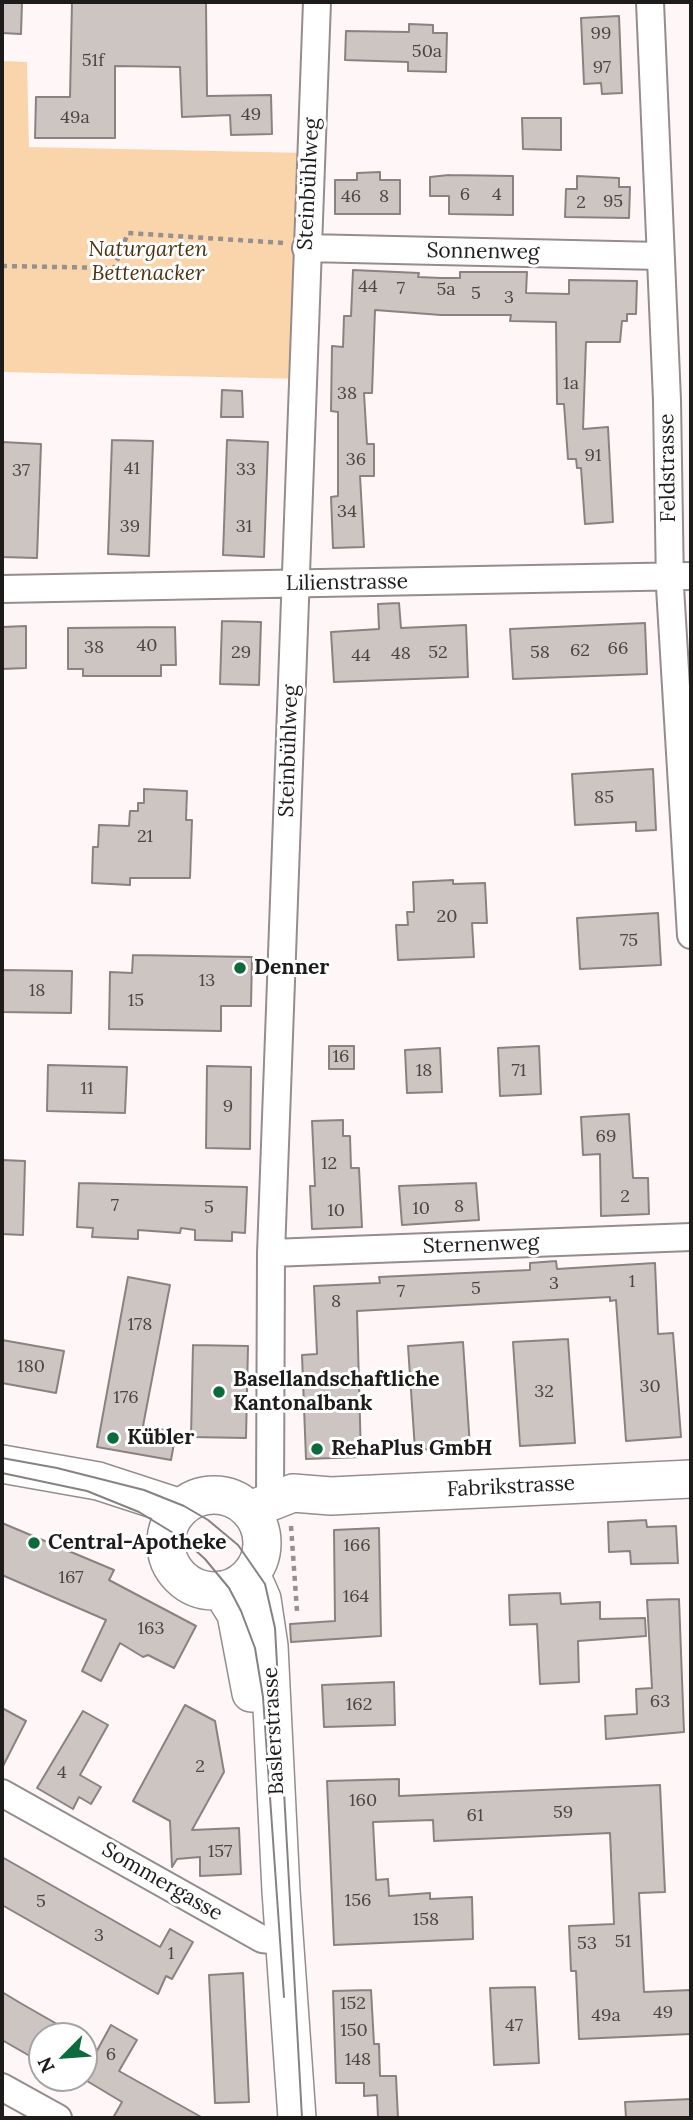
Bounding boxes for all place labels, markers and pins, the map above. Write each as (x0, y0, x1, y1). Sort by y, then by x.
place label: Denner (254, 955, 329, 981)
marker: Denner (232, 960, 248, 976)
place label: Basellandschaftliche Kantonalbank (233, 1367, 440, 1417)
marker: Basellandschaftliche Kantonalbank (211, 1384, 227, 1400)
place label: Kübler (127, 1425, 194, 1451)
marker: Kübler (105, 1430, 121, 1446)
place label: RehaPlus GmbH (331, 1436, 492, 1462)
marker: RehaPlus GmbH (309, 1441, 325, 1457)
place label: Central-Apotheke (48, 1530, 227, 1556)
marker: Central-Apotheke (26, 1535, 42, 1551)

